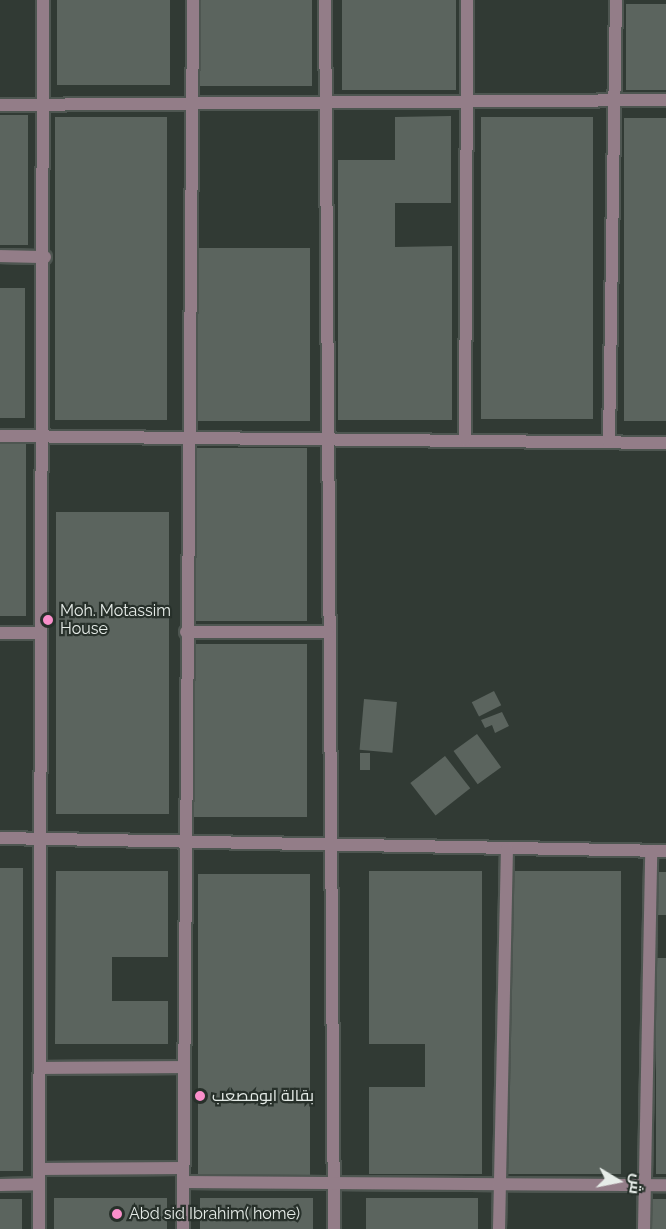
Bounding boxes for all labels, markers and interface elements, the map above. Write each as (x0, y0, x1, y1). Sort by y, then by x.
place label: Moh. Motassim House (60, 601, 171, 639)
marker: Moh. Motassim House (41, 613, 55, 627)
place label: بقالة ابومصعب (212, 1086, 314, 1106)
marker: بقالة ابومصعب (193, 1089, 207, 1103)
north arrow (588, 1151, 648, 1211)
text: ش (625, 1172, 647, 1196)
place label: Abd sid Ibrahim( home) (129, 1204, 300, 1224)
marker: Abd sid Ibrahim( home) (110, 1207, 124, 1221)

